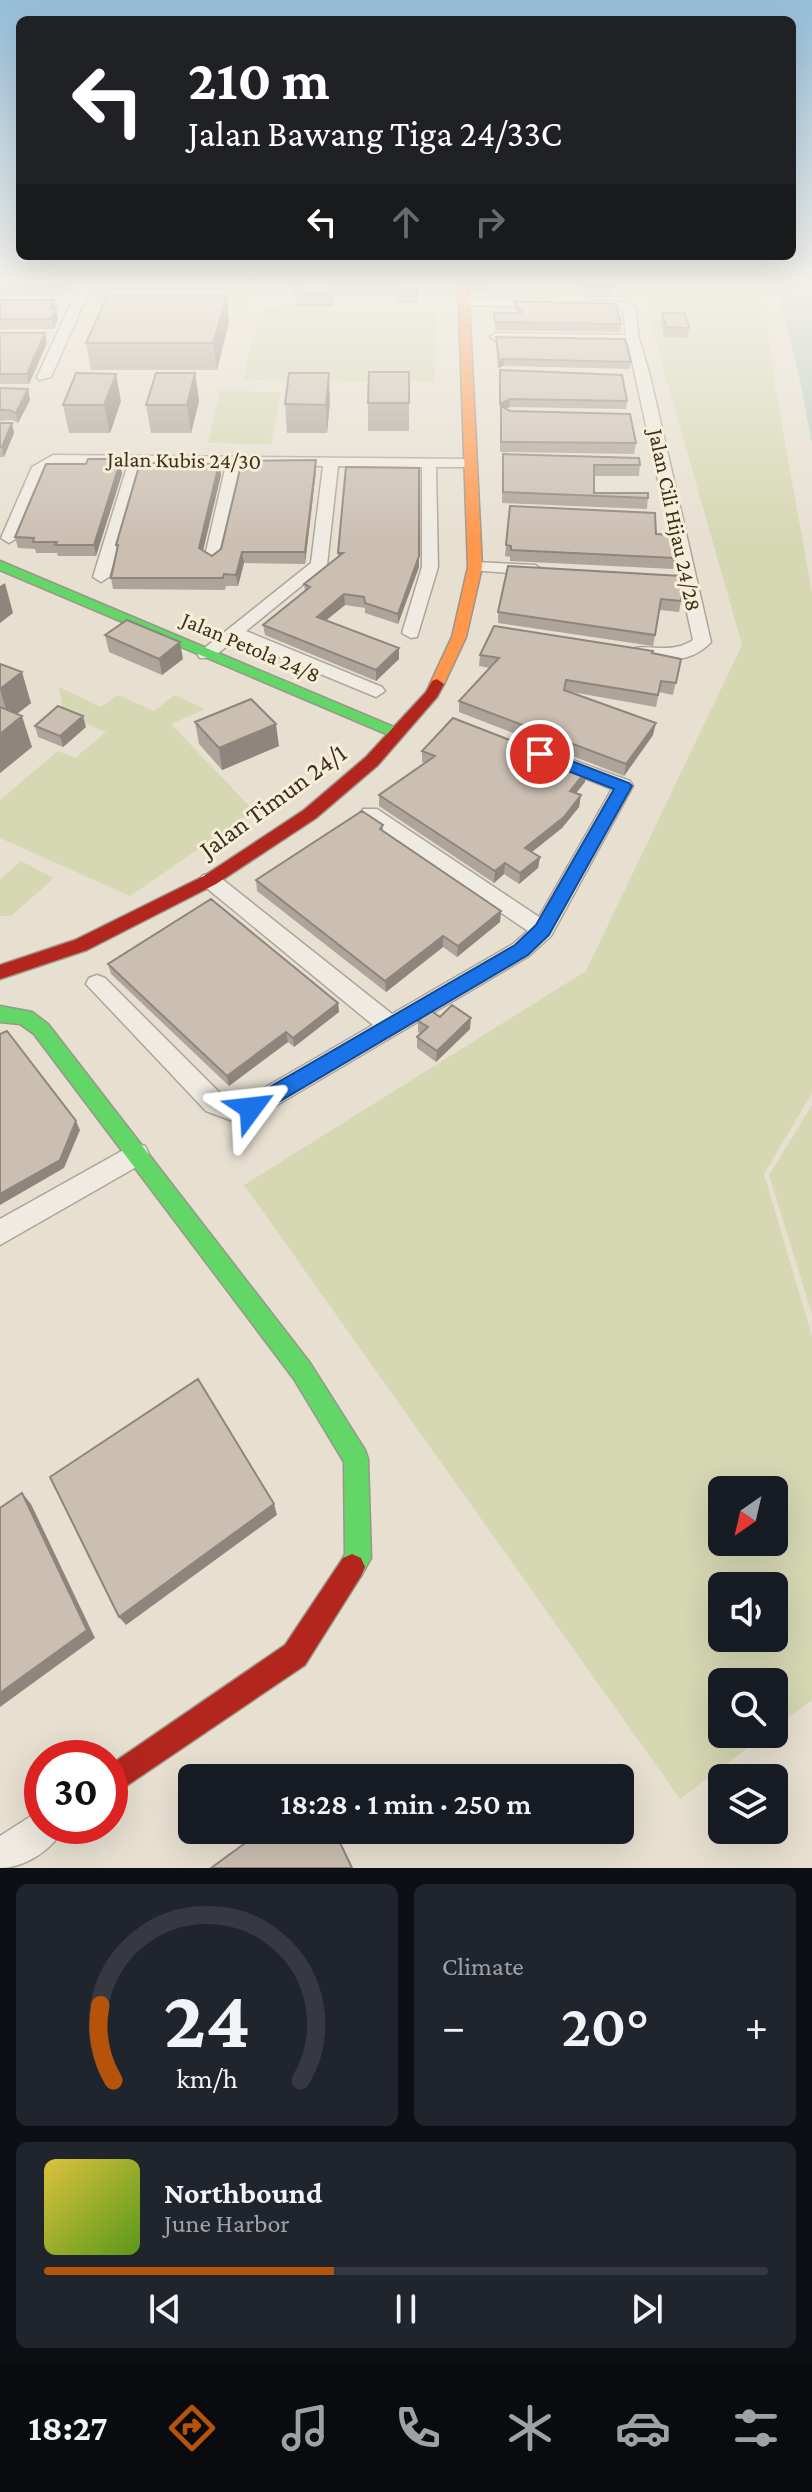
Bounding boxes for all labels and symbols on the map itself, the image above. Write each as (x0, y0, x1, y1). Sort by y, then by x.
street label: Jalan Cili Hijau 24/28 (643, 425, 707, 614)
street label: Jalan Kubis 24/30 (105, 446, 261, 474)
street label: Jalan Petola 24/8 (176, 606, 324, 687)
pin (506, 720, 574, 788)
street label: Jalan Timun 24/1 (192, 738, 352, 865)
position arrow (209, 1066, 293, 1150)
north arrow (708, 1476, 788, 1556)
speed limit sign: 30 (24, 1740, 128, 1844)

